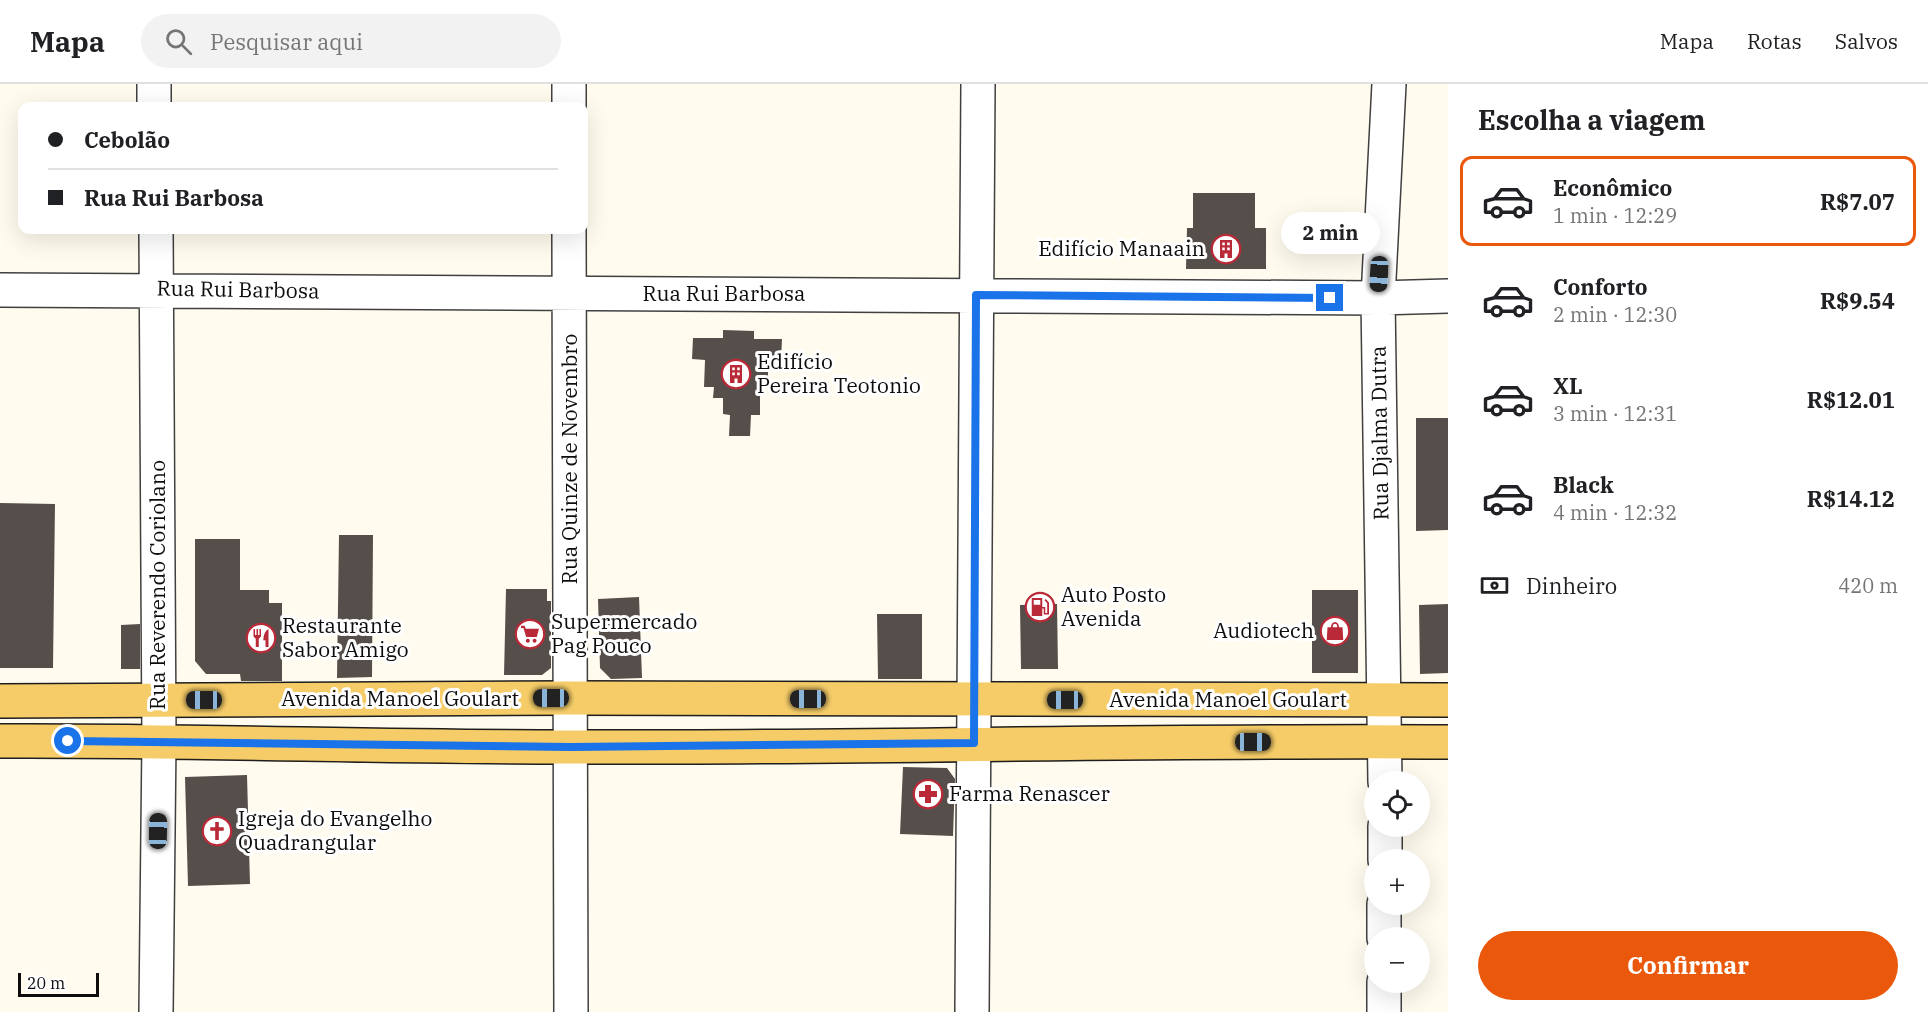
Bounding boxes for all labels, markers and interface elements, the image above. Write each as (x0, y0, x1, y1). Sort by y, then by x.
search box (141, 14, 561, 68)
text: Mapa (30, 23, 105, 60)
icon: search (162, 25, 195, 58)
text: Pesquisar aqui (210, 27, 363, 56)
text: Mapa (1660, 27, 1714, 55)
text: Rotas (1747, 27, 1802, 55)
text: Salvos (1835, 27, 1898, 55)
text: Escolha a viagem (1478, 102, 1705, 137)
text: Cebolão (84, 125, 170, 154)
text: Econômico (1553, 173, 1672, 202)
icon: car (1481, 174, 1535, 228)
text: Rua Rui Barbosa (84, 183, 264, 212)
text: R$7.07 (1820, 187, 1895, 216)
text: 1 min · 12:29 (1553, 202, 1677, 229)
callout: 2 min (1280, 211, 1380, 253)
text: 2 min (1303, 219, 1359, 246)
building icon: Edifício Manaain (1210, 233, 1242, 265)
place label: Edifício Manaain (1038, 234, 1205, 262)
car (1369, 256, 1389, 292)
text: Conforto (1553, 272, 1648, 301)
icon: car (1481, 273, 1535, 327)
street label: Rua Rui Barbosa (156, 274, 320, 304)
street label: Rua Rui Barbosa (642, 279, 806, 307)
route end (1316, 284, 1343, 311)
text: R$9.54 (1820, 286, 1895, 315)
text: 2 min · 12:30 (1553, 301, 1677, 328)
street label: Rua Quinze de Novembro (555, 334, 583, 584)
street label: Rua Djalma Dutra (1363, 345, 1395, 521)
place label: Edifício Pereira Teotonio (757, 347, 921, 399)
building icon: Edifício Pereira Teotonio (720, 358, 752, 390)
text: XL (1553, 371, 1583, 400)
icon: car (1481, 372, 1535, 426)
text: R$12.01 (1807, 385, 1895, 414)
text: 3 min · 12:31 (1553, 400, 1677, 427)
street label: Rua Reverendo Coriolano (143, 460, 171, 710)
text: Black (1553, 470, 1614, 499)
icon: car (1481, 471, 1535, 525)
text: R$14.12 (1807, 484, 1895, 513)
text: 4 min · 12:32 (1553, 499, 1677, 526)
icon: cash (1478, 569, 1511, 602)
text: Dinheiro (1526, 571, 1617, 600)
text: 420 m (1838, 572, 1898, 599)
place label: Auto Posto Avenida (1061, 580, 1166, 632)
fuel station icon: Auto Posto Avenida (1024, 591, 1056, 623)
place label: Supermercado Pag Pouco (551, 607, 697, 659)
place label: Restaurante Sabor Amigo (282, 611, 409, 663)
shop icon: Audiotech (1319, 615, 1351, 647)
place label: Audiotech (1213, 616, 1314, 644)
supermarket icon: Supermercado Pag Pouco (514, 618, 546, 650)
restaurant icon: Restaurante Sabor Amigo (245, 622, 277, 654)
street label: Avenida Manoel Goulart (281, 684, 519, 712)
street label: Avenida Manoel Goulart (1109, 685, 1347, 713)
car (533, 689, 569, 707)
car (790, 690, 826, 708)
car (186, 691, 222, 709)
car (1047, 691, 1083, 709)
route start (54, 727, 81, 754)
car (1235, 733, 1271, 751)
map controls (1364, 771, 1430, 993)
button: locate (1364, 771, 1430, 837)
pharmacy icon: Farma Renascer (912, 778, 944, 810)
place label: Farma Renascer (949, 779, 1110, 807)
place label: Igreja do Evangelho Quadrangular (238, 804, 432, 856)
car (149, 813, 167, 849)
church icon: Igreja do Evangelho Quadrangular (201, 815, 233, 847)
button: + (1364, 849, 1430, 915)
button: − (1364, 927, 1430, 993)
button: Confirmar (1478, 931, 1898, 1000)
scale bar (18, 970, 99, 998)
text: 20 m (27, 973, 65, 993)

